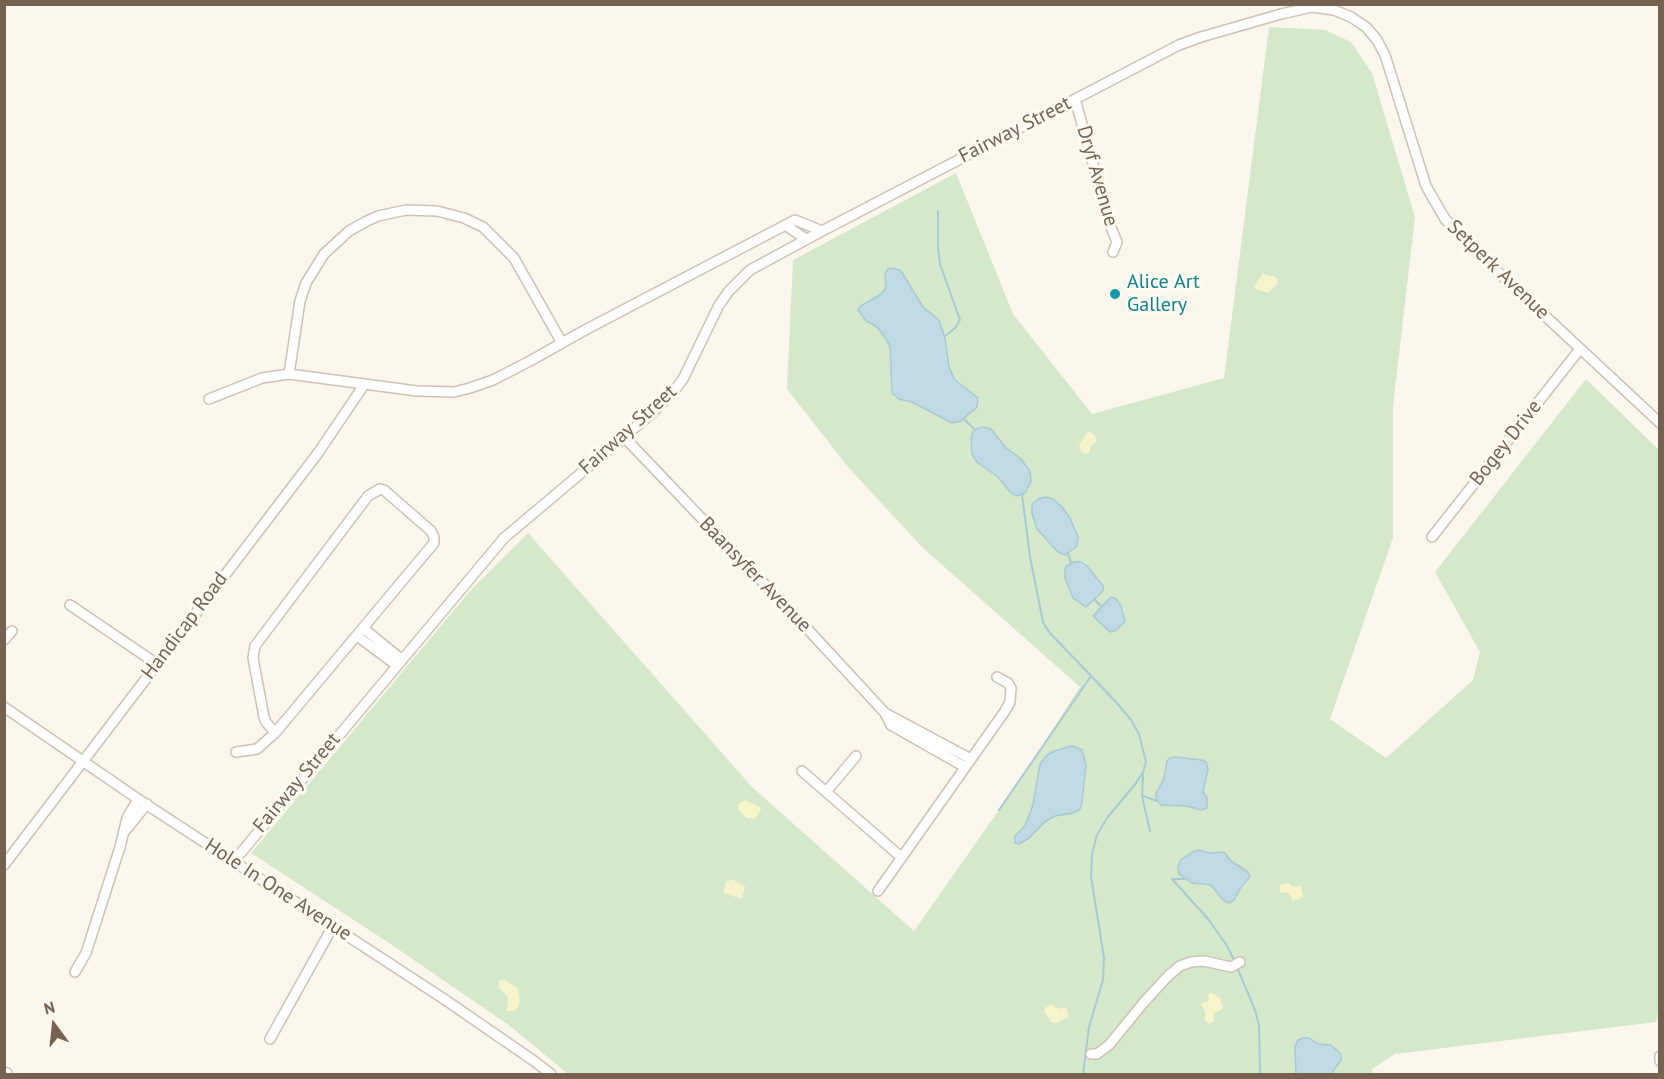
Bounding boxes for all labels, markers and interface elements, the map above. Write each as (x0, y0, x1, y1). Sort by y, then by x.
street label: Fairway Street (955, 91, 1075, 169)
street label: Dryf Avenue (1071, 123, 1123, 229)
street label: Setperk Avenue (1442, 215, 1554, 325)
place label: Alice Art Gallery (1127, 270, 1200, 317)
marker: Alice Art Gallery (1108, 287, 1122, 301)
street label: Fairway Street (574, 380, 682, 480)
street label: Bogey Drive (1465, 395, 1547, 491)
street label: Baansyfer Avenue (694, 512, 816, 638)
street label: Handicap Road (137, 568, 233, 684)
street label: Fairway Street (248, 728, 346, 838)
street label: Hole In One Avenue (200, 834, 356, 946)
north arrow (24, 995, 84, 1055)
text: N (42, 997, 57, 1019)

